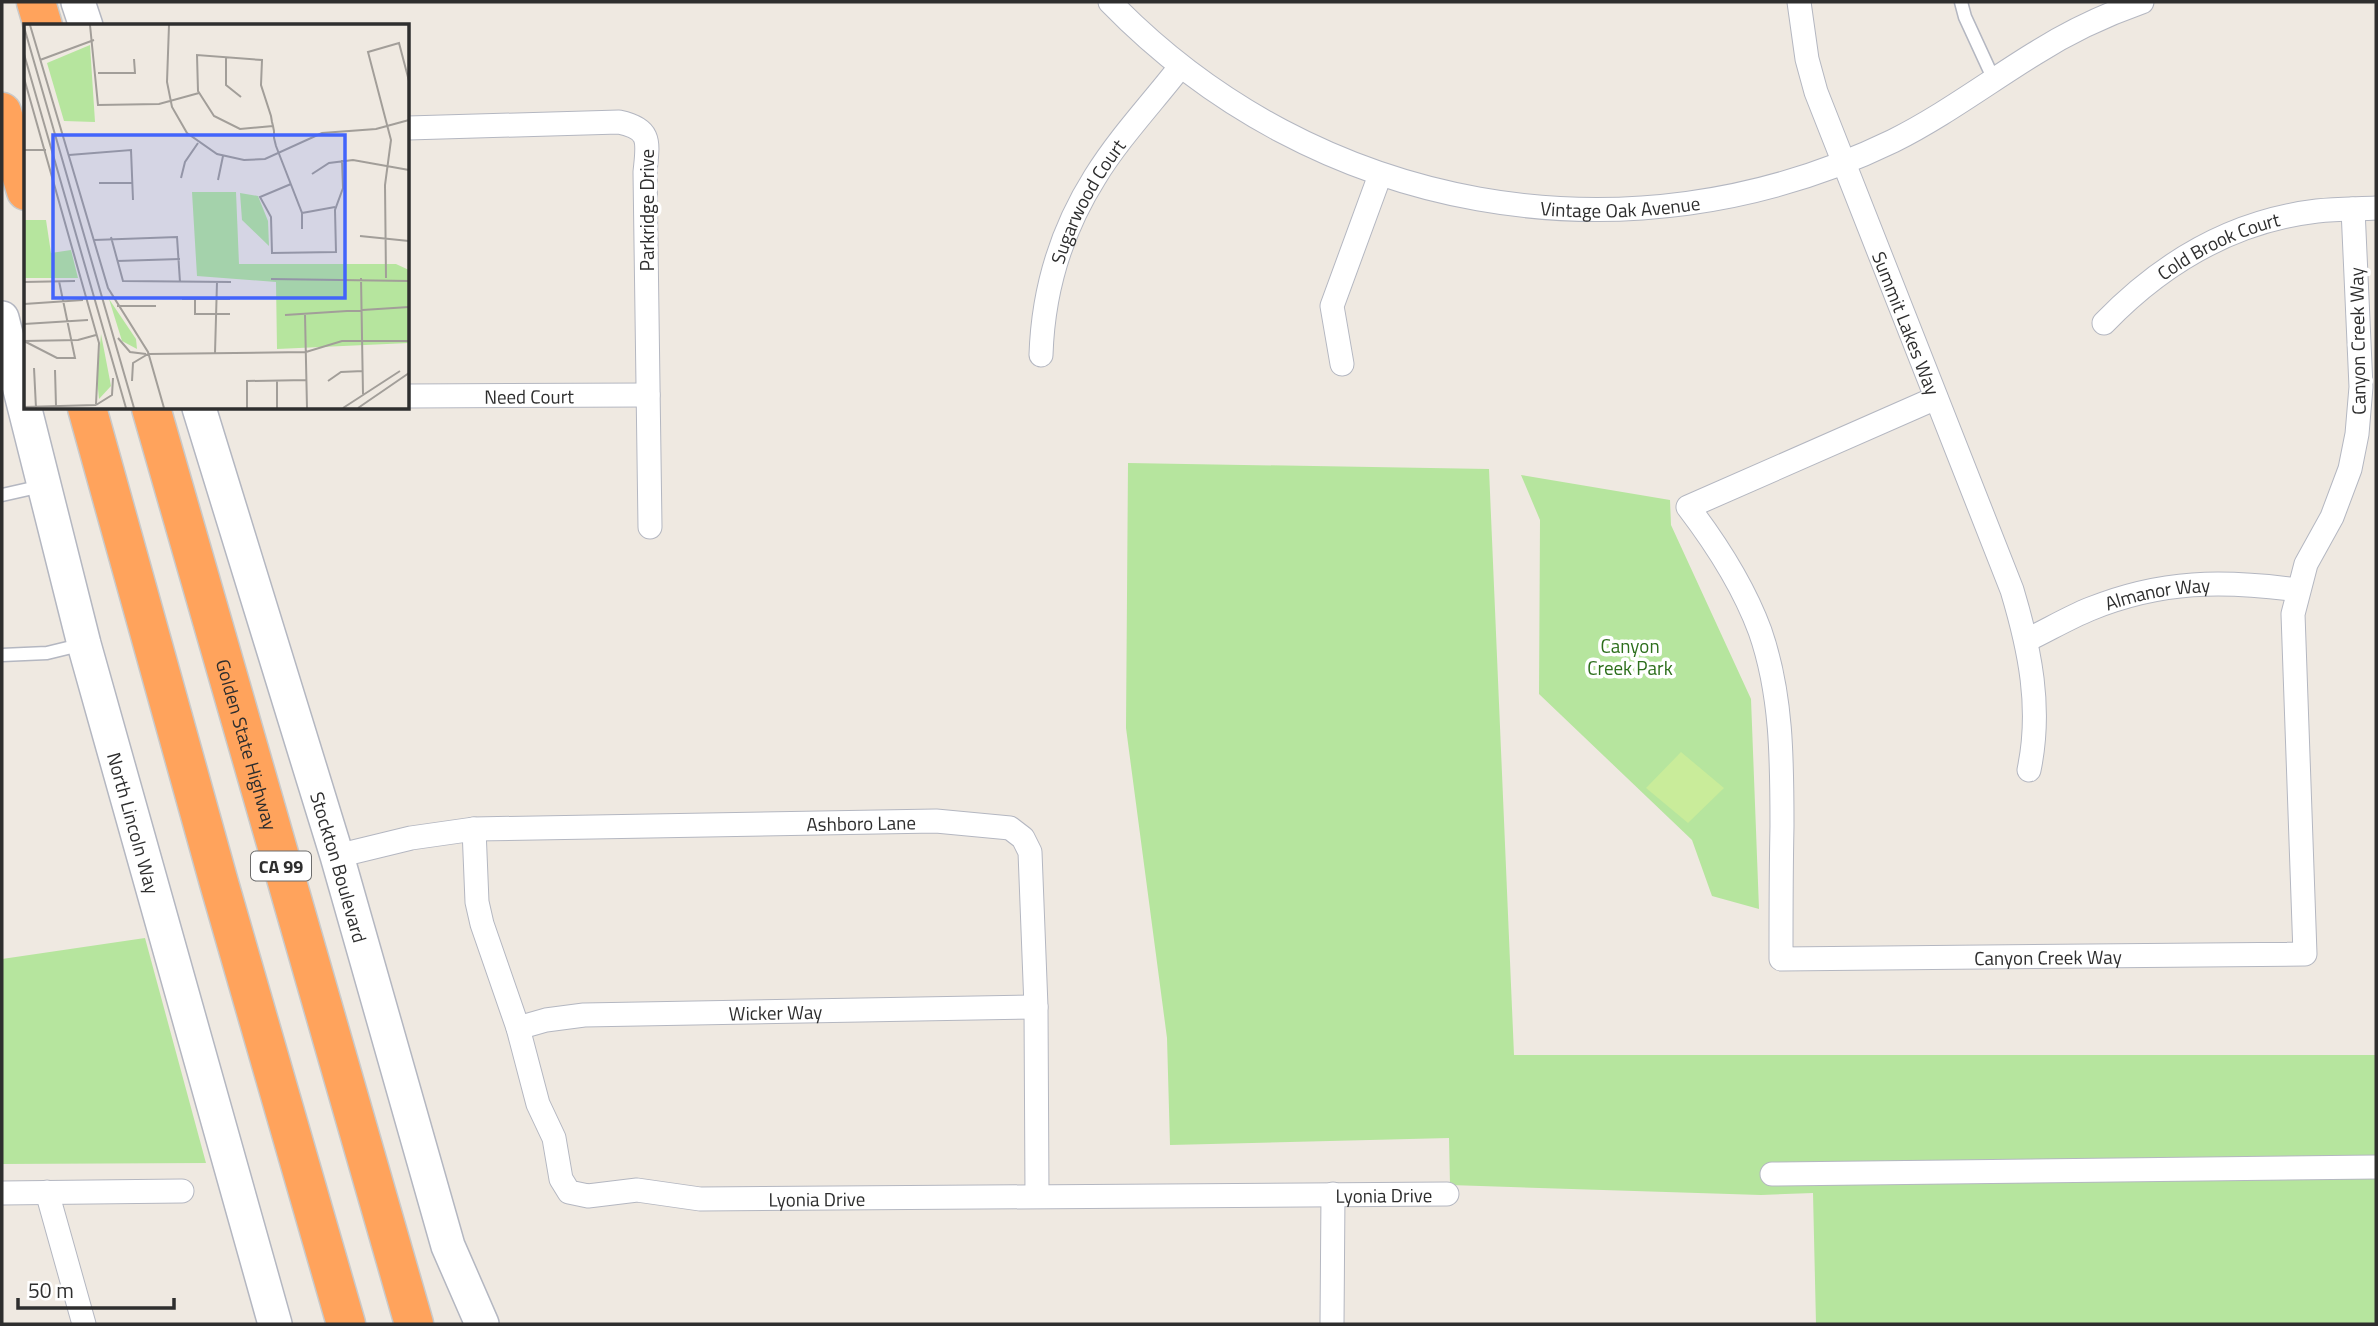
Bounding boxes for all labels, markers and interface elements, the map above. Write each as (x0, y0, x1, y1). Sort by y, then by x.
inset map (24, 24, 410, 410)
street label: Sugarwood Court (1042, 132, 1132, 267)
street label: Parkridge Drive (632, 149, 661, 271)
street label: Vintage Oak Avenue (1539, 187, 1702, 224)
street label: Cold Brook Court (2150, 204, 2283, 287)
street label: Summit Lakes Way (1865, 247, 1948, 399)
street label: Canyon Creek Way (2341, 267, 2373, 415)
street label: Need Court (484, 381, 574, 410)
street label: Almanor Way (2101, 570, 2211, 617)
park label: Canyon Creek Park (1587, 631, 1673, 682)
street label: Golden State Highway (209, 655, 286, 833)
street label: North Lincoln Way (101, 749, 168, 897)
street label: Stockton Boulevard (303, 788, 375, 946)
street label: Ashboro Lane (806, 807, 916, 838)
road number: CA 99 (251, 852, 311, 880)
street label: Canyon Creek Way (1974, 941, 2122, 972)
street label: Wicker Way (728, 996, 823, 1027)
street label: Lyonia Drive (1335, 1180, 1432, 1209)
street label: Lyonia Drive (768, 1183, 865, 1213)
scale bar (18, 1266, 173, 1310)
text: 50 m (28, 1274, 74, 1306)

